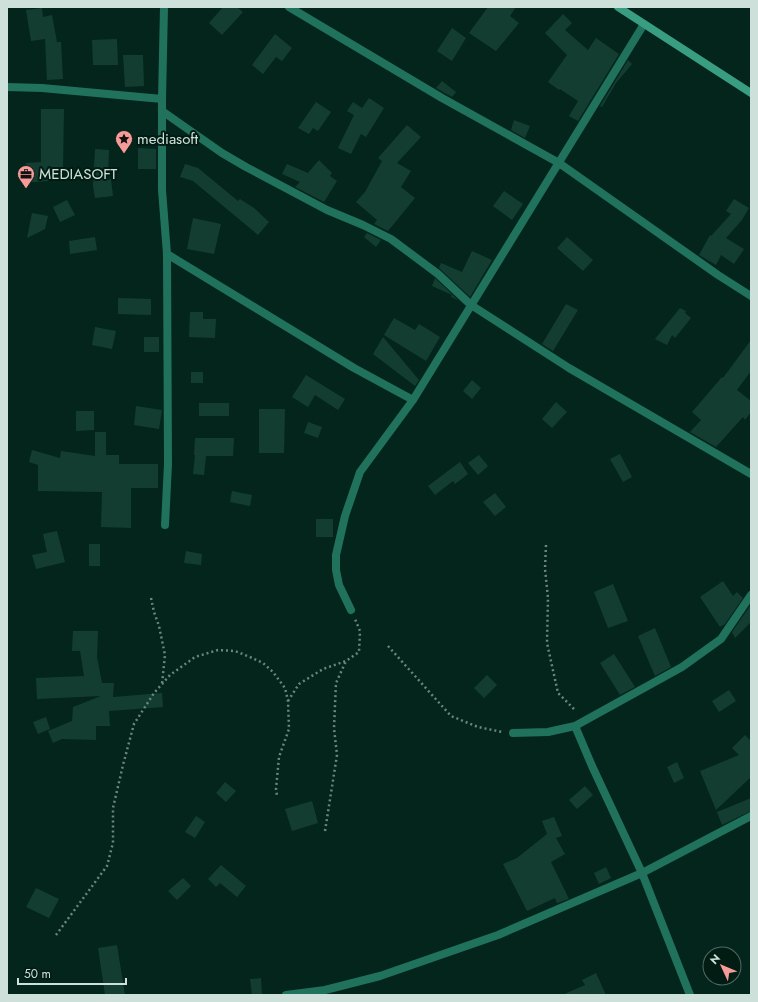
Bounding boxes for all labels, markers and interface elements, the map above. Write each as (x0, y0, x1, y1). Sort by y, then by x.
place label: mediasoft (137, 128, 199, 150)
place icon: mediasoft (114, 129, 134, 154)
place label: MEDIASOFT (39, 163, 117, 185)
office icon: MEDIASOFT (16, 164, 36, 189)
north arrow (702, 946, 742, 986)
text: N (706, 950, 724, 968)
scale bar (18, 960, 126, 986)
text: 50 m (24, 965, 51, 983)

